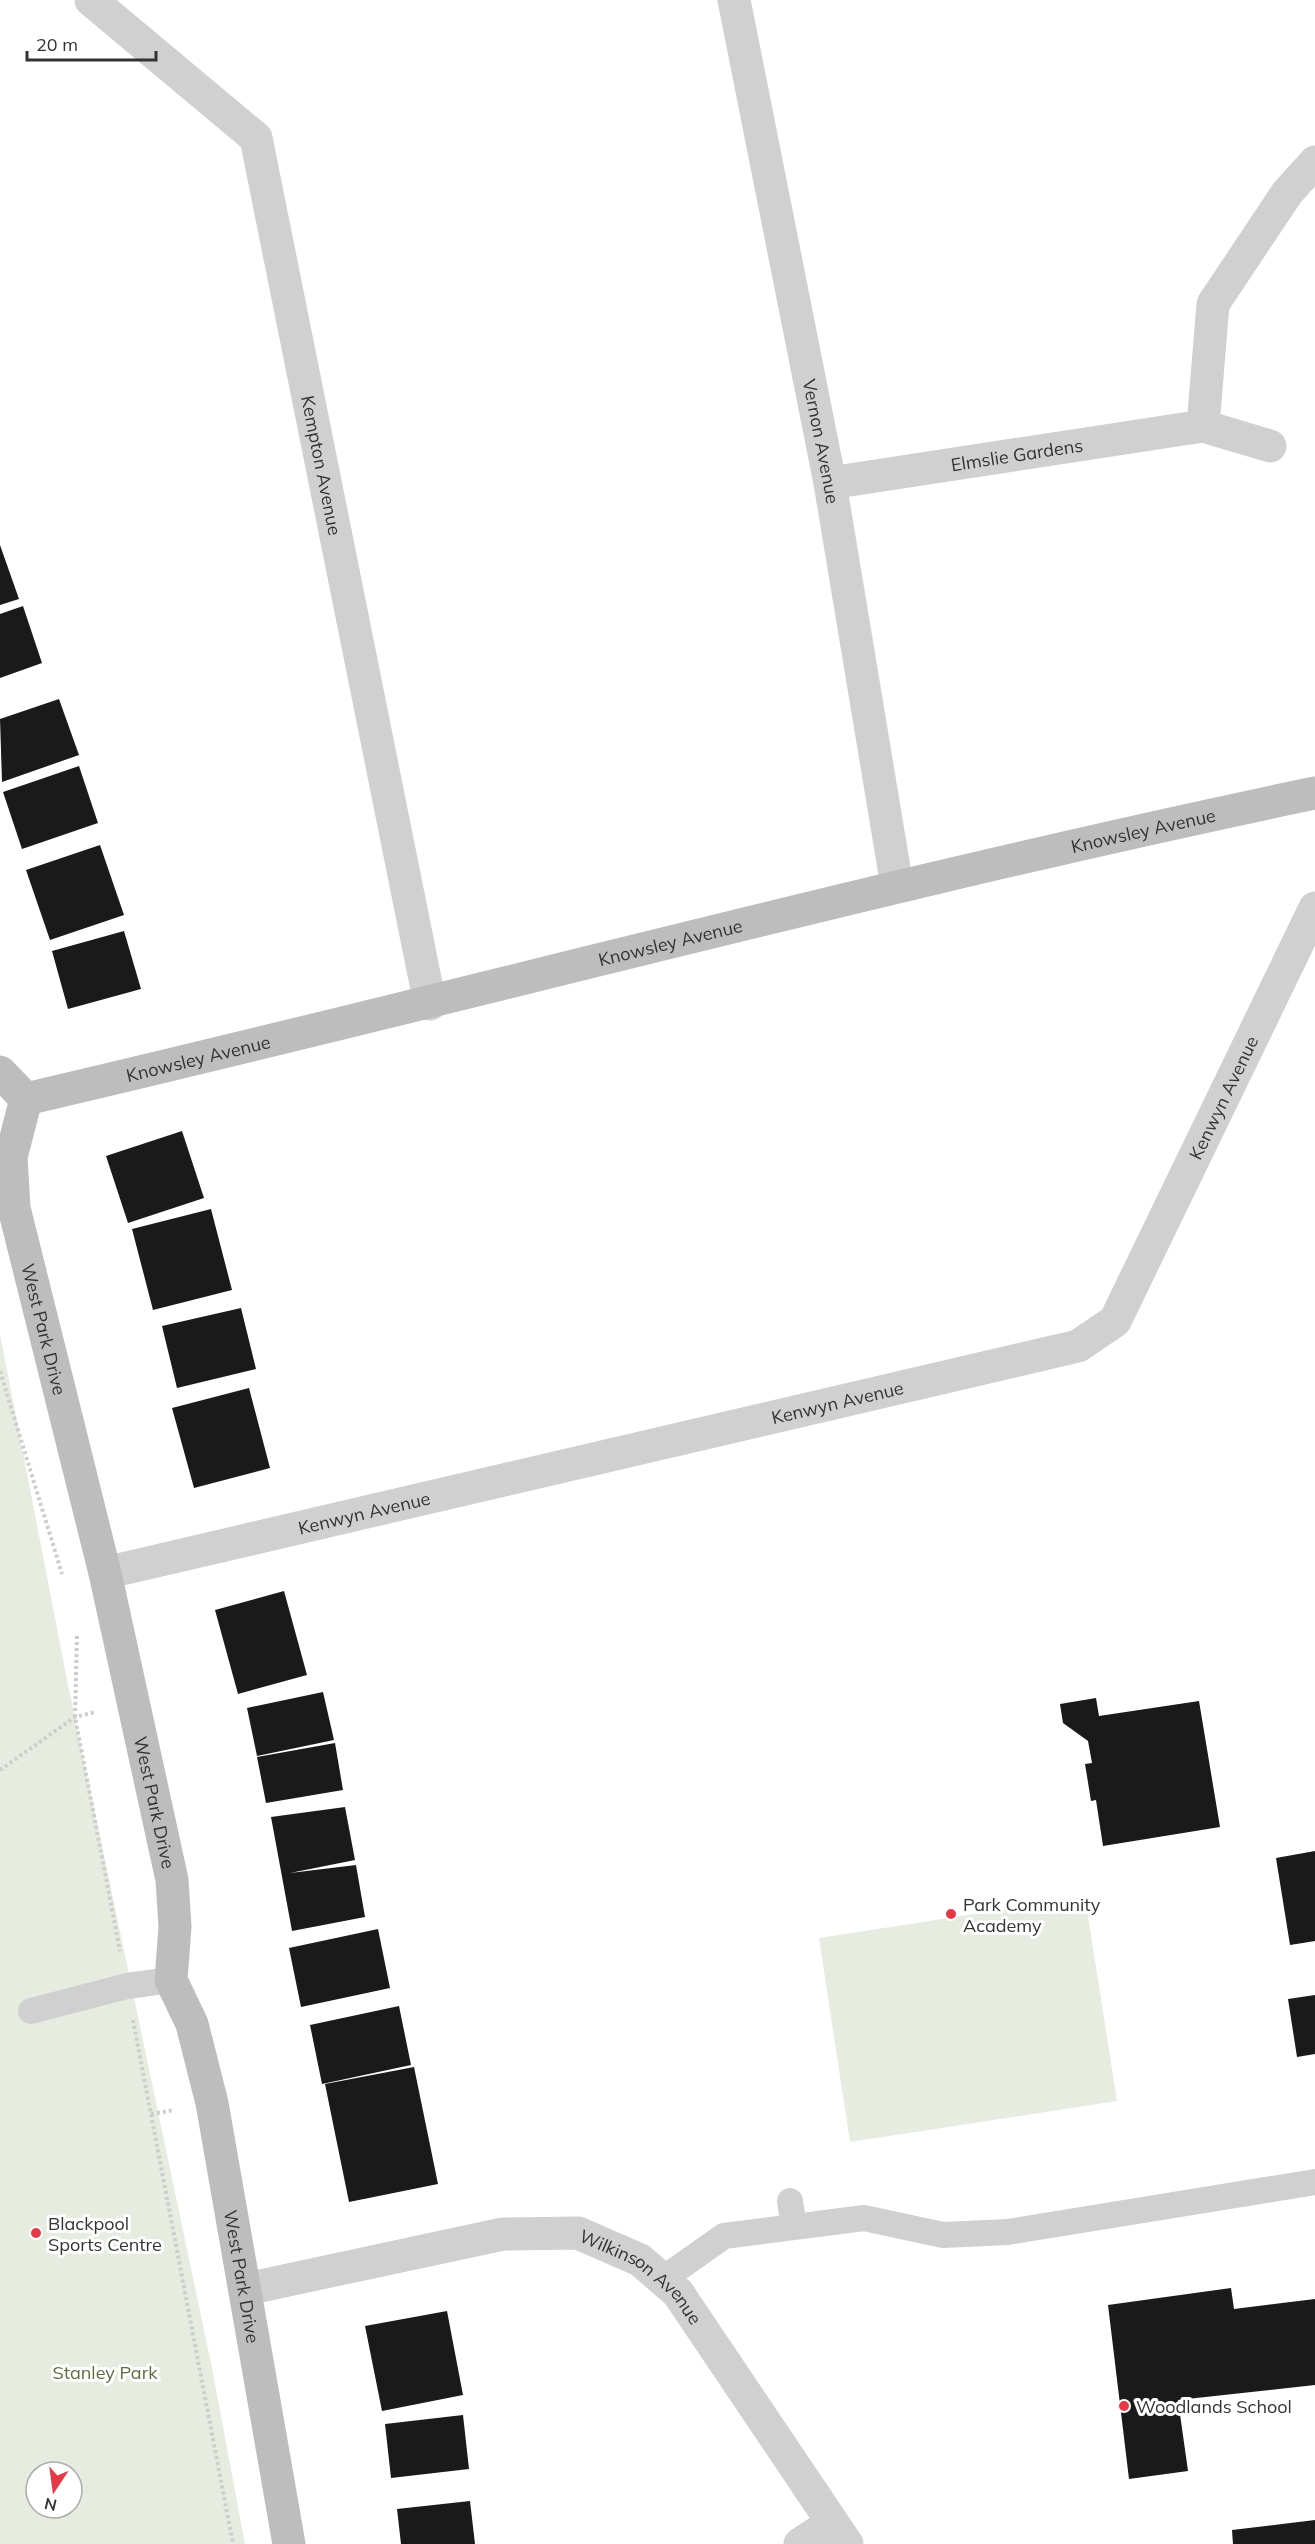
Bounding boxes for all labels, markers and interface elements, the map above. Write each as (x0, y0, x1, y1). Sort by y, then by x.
scale bar (27, 24, 156, 62)
text: 20 m (36, 33, 78, 56)
street label: Vernon Avenue (798, 377, 845, 506)
street label: Kempton Avenue (297, 393, 347, 537)
street label: Elmslie Gardens (949, 433, 1084, 476)
street label: Knowsley Avenue (1069, 803, 1218, 858)
street label: Knowsley Avenue (596, 913, 745, 971)
street label: Knowsley Avenue (124, 1030, 273, 1087)
street label: Kenwyn Avenue (1183, 1032, 1263, 1163)
street label: West Park Drive (17, 1261, 72, 1397)
street label: Kenwyn Avenue (769, 1376, 906, 1429)
street label: Kenwyn Avenue (296, 1486, 432, 1539)
street label: West Park Drive (129, 1734, 181, 1871)
place label: Park Community Academy (963, 1893, 1101, 1937)
marker: Park Community Academy (944, 1907, 958, 1921)
street label: West Park Drive (219, 2208, 265, 2345)
place label: Blackpool Sports Centre (48, 2212, 162, 2256)
street label: Wilkinson Avenue (576, 2224, 707, 2329)
marker: Blackpool Sports Centre (29, 2226, 43, 2240)
park label: Stanley Park (53, 2361, 158, 2384)
place label: Woodlands School (1136, 2395, 1292, 2418)
marker: Woodlands School (1117, 2399, 1131, 2413)
north arrow (24, 2460, 84, 2520)
text: N (42, 2494, 59, 2516)

